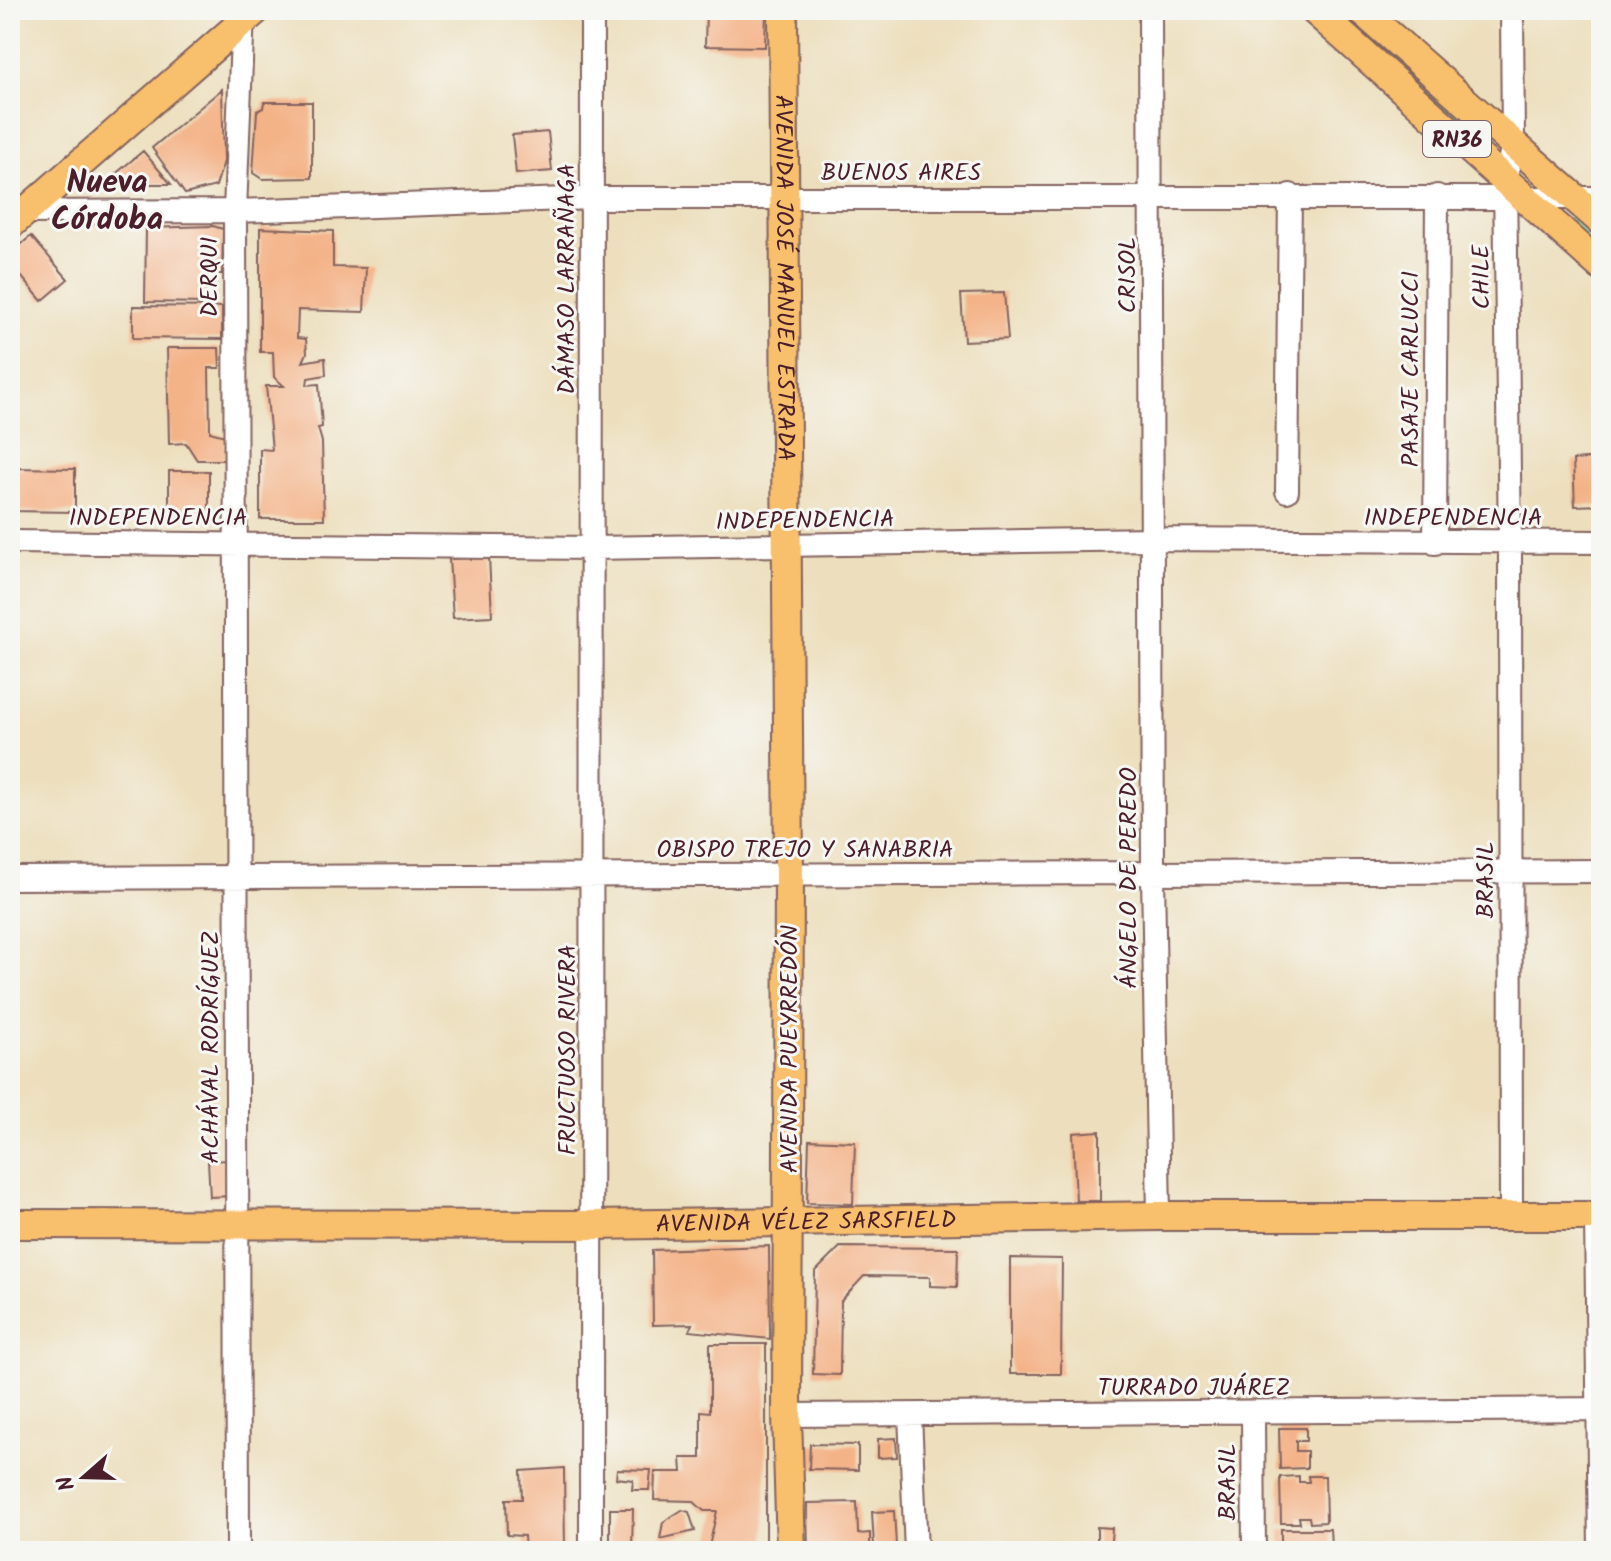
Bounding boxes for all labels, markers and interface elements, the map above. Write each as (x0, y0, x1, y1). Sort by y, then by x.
street label: AVENIDA JOSÉ MANUEL ESTRADA (763, 95, 804, 461)
road number: RN36 (1423, 121, 1491, 157)
street label: BUENOS AIRES (821, 154, 981, 193)
district label: Nueva Córdoba (51, 158, 163, 246)
street label: DÁMASO LARRAÑAGA (548, 163, 587, 395)
street label: DERQUI (191, 237, 230, 317)
street label: CRISOL (1109, 237, 1148, 313)
street label: CHILE (1462, 243, 1503, 310)
street label: PASAJE CARLUCCI (1392, 271, 1431, 467)
street label: INDEPENDENCIA (69, 499, 247, 538)
street label: INDEPENDENCIA (1364, 499, 1542, 538)
street label: INDEPENDENCIA (715, 500, 895, 543)
street label: ÁNGELO DE PEREDO (1110, 767, 1149, 989)
street label: OBISPO TREJO Y SANABRIA (657, 831, 953, 870)
street label: BRASIL (1467, 841, 1506, 919)
street label: AVENIDA PUEYRREDÓN (771, 925, 810, 1173)
street label: ACHÁVAL RODRÍGUEZ (192, 930, 231, 1164)
street label: FRUCTUOSO RIVERA (549, 944, 588, 1156)
street label: AVENIDA VÉLEZ SARSFIELD (656, 1201, 956, 1245)
street label: TURRADO JUÁREZ (1098, 1369, 1290, 1408)
north arrow (44, 1437, 124, 1517)
street label: BRASIL (1209, 1443, 1248, 1521)
text: N (49, 1470, 86, 1495)

